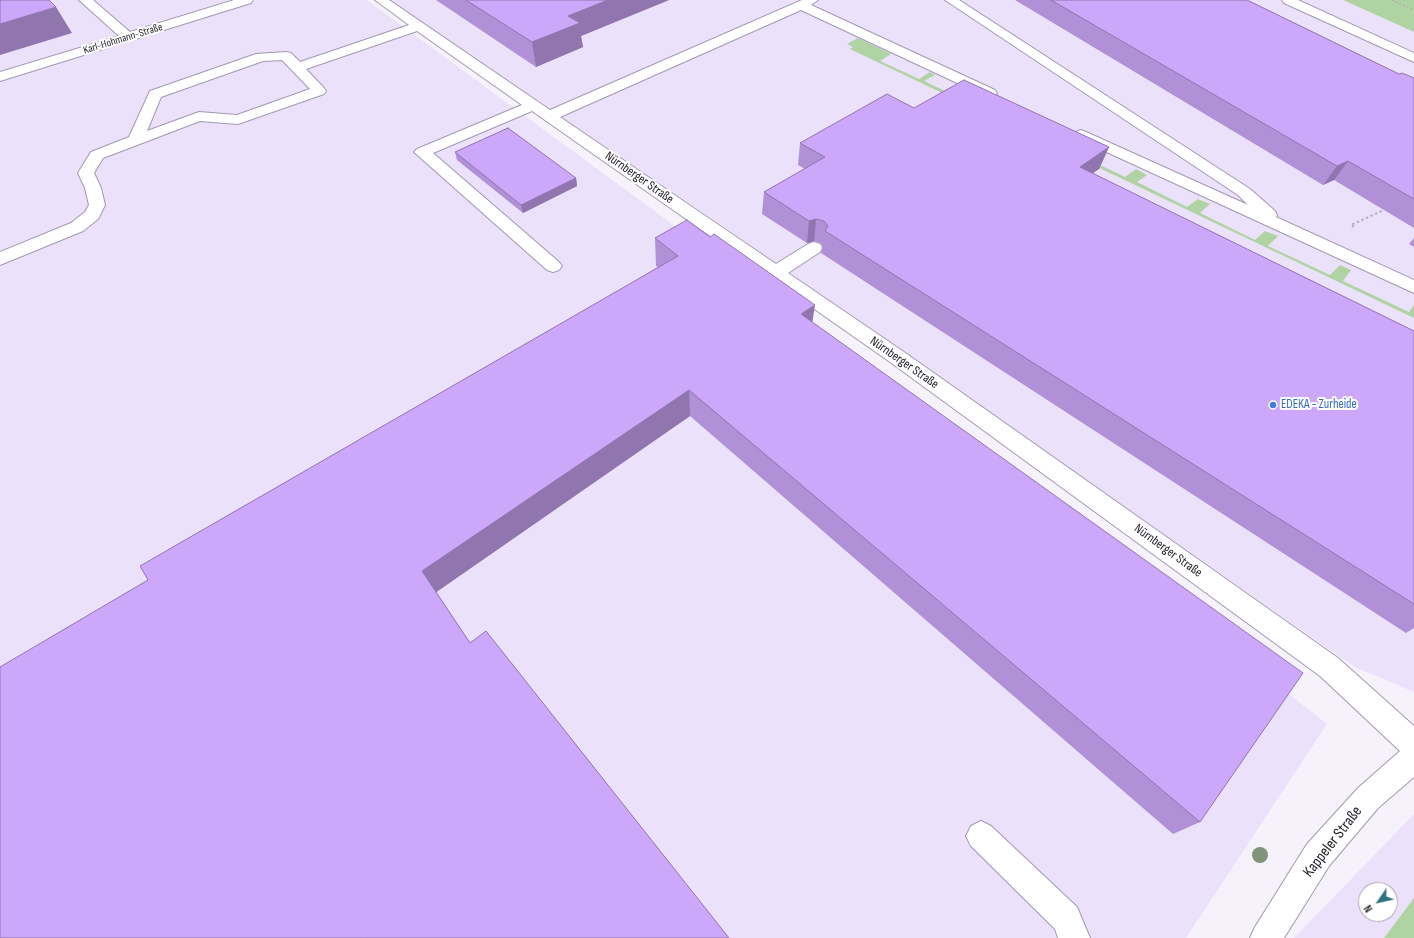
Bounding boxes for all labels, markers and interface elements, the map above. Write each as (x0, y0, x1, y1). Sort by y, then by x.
street label: Karl-Hohmann-Straße (82, 21, 164, 57)
street label: Nürnberger Straße (602, 149, 676, 207)
street label: Nürnberger Straße (867, 334, 941, 392)
place label: EDEKA - Zurheide (1281, 397, 1357, 413)
marker: EDEKA - Zurheide (1268, 400, 1278, 410)
street label: Nürnberger Straße (1131, 521, 1205, 581)
street label: Kappeler Straße (1299, 803, 1367, 881)
north arrow (1358, 882, 1398, 922)
text: N (1361, 902, 1375, 915)

